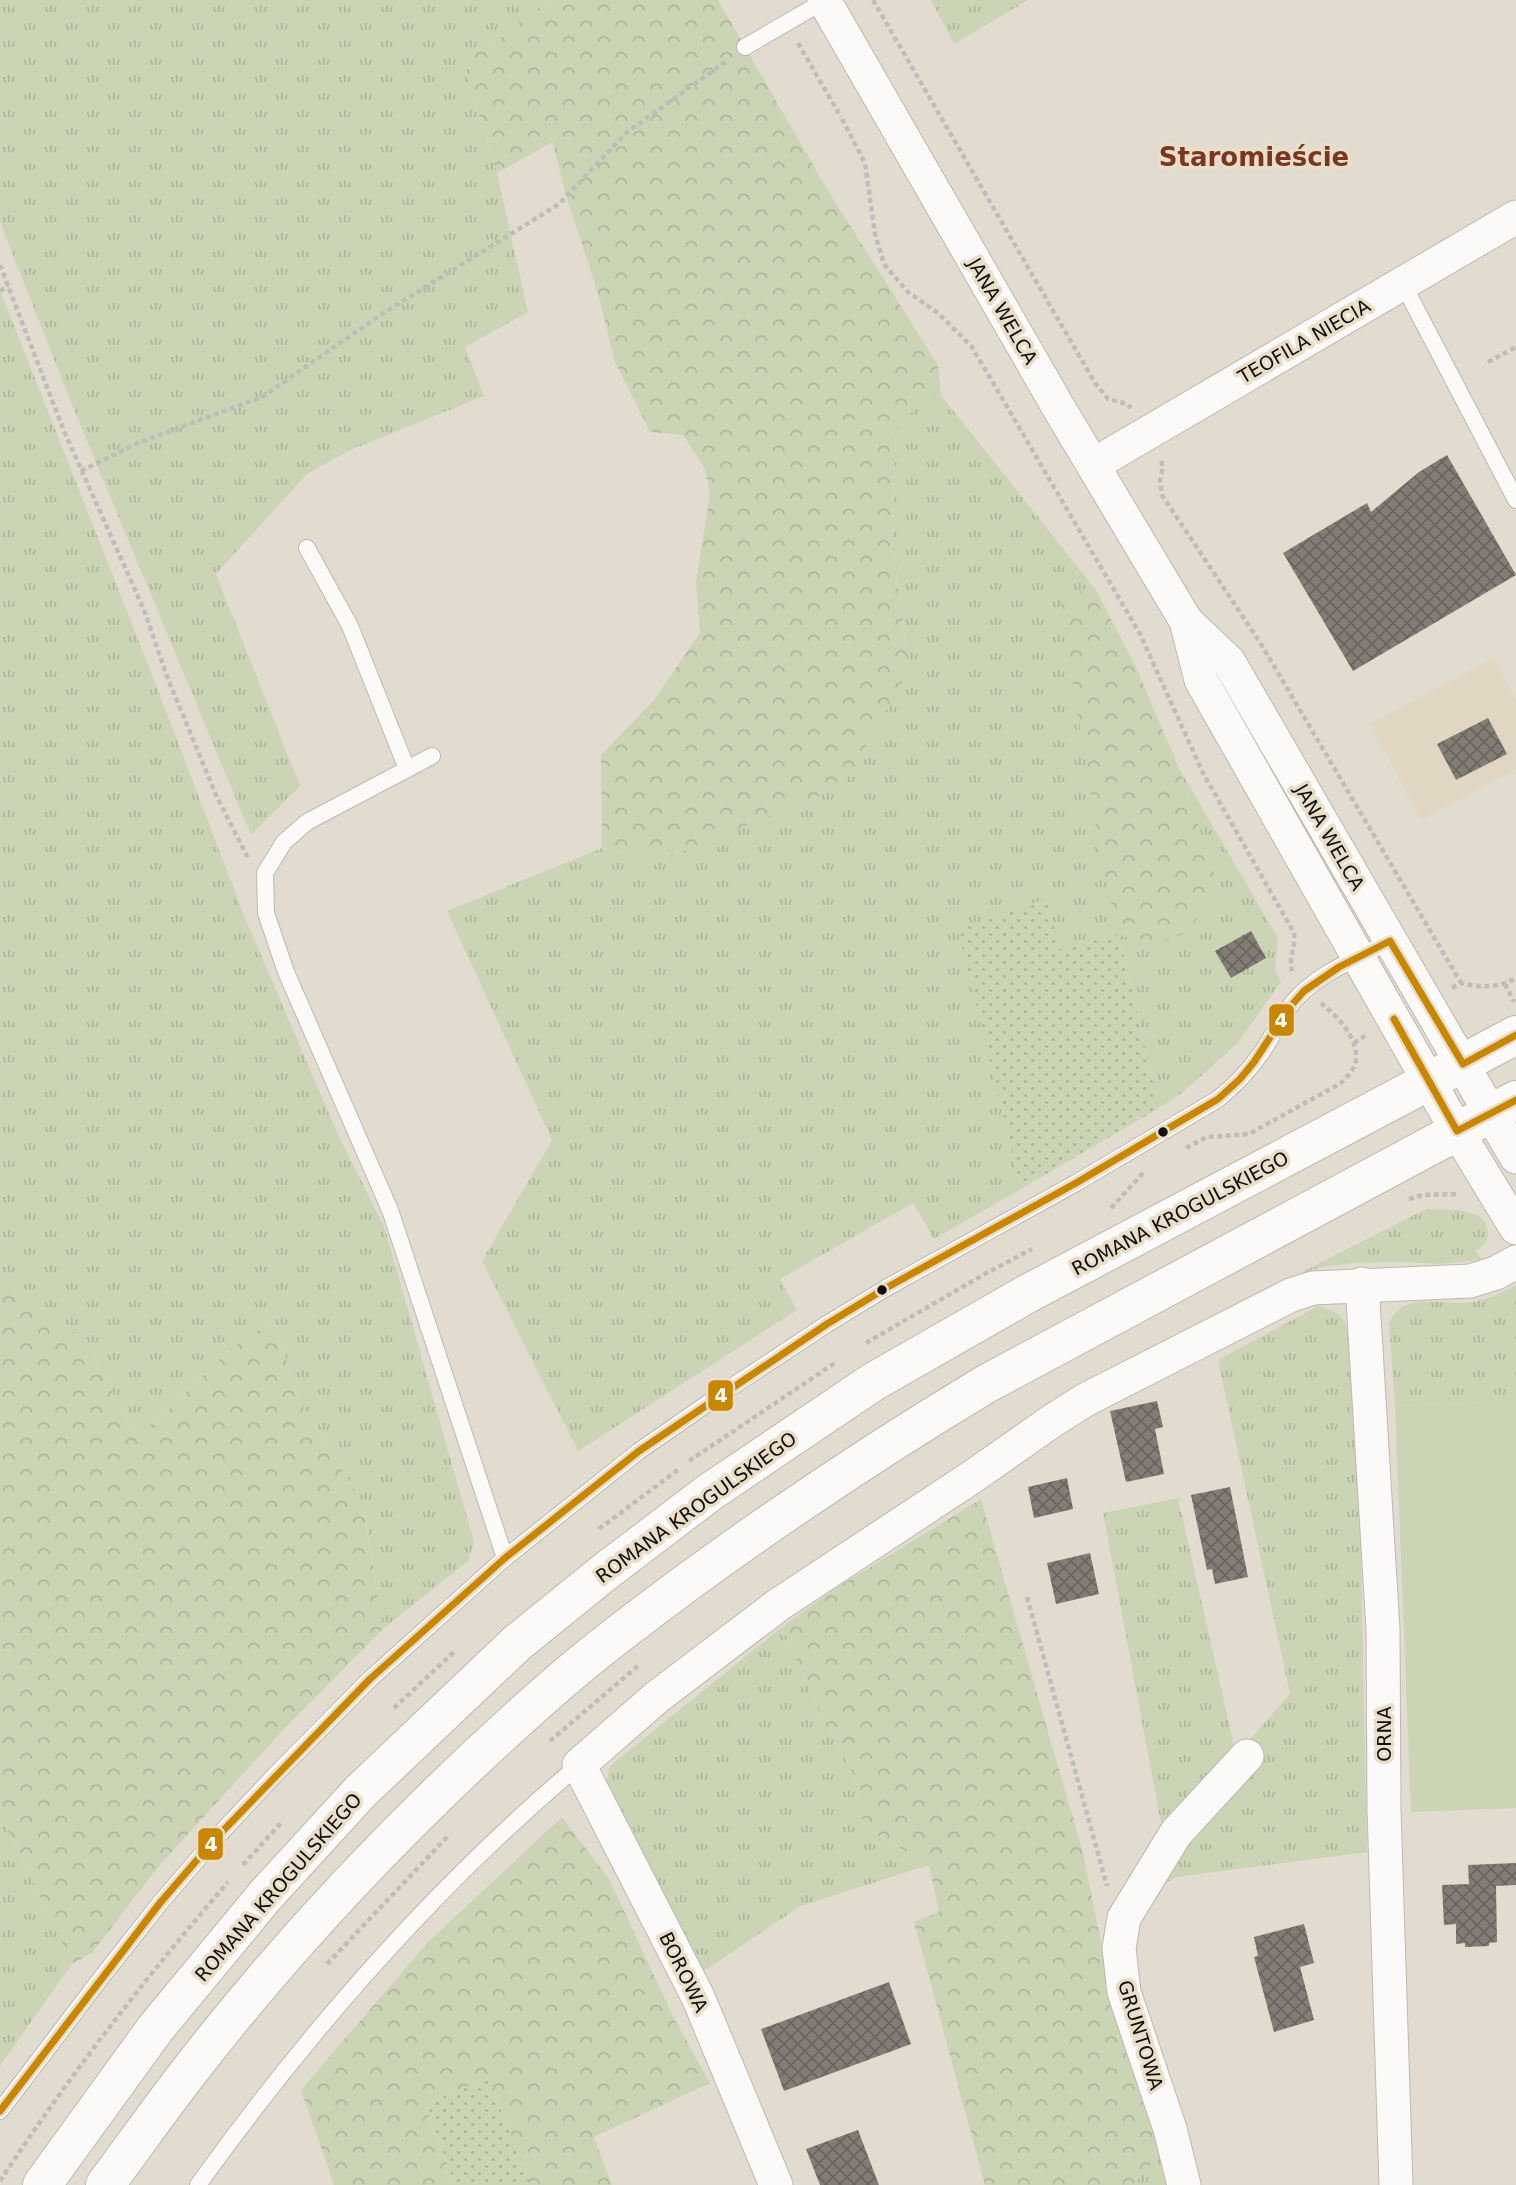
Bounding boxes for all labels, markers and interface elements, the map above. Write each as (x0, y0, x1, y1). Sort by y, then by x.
district label: Staromieście (1159, 142, 1349, 172)
street label: JANA WELCA (963, 253, 1042, 368)
street label: TEOFILA NIECIA (1233, 294, 1374, 388)
street label: JANA WELCA (1290, 779, 1369, 894)
line badge: 4 (1268, 1003, 1295, 1037)
text: 4 (1274, 1009, 1288, 1031)
unlabelled marker (1156, 1125, 1170, 1139)
street label: ROMANA KROGULSKIEGO (1068, 1146, 1292, 1280)
unlabelled marker (875, 1283, 889, 1297)
line badge: 4 (707, 1379, 734, 1412)
text: 4 (714, 1384, 728, 1406)
street label: ROMANA KROGULSKIEGO (591, 1427, 801, 1587)
street label: ORNA (1373, 1706, 1395, 1762)
street label: ROMANA KROGULSKIEGO (190, 1788, 366, 1986)
line badge: 4 (197, 1827, 224, 1861)
text: 4 (204, 1833, 218, 1855)
street label: BOROWA (655, 1928, 713, 2016)
street label: GRUNTOWA (1114, 1978, 1168, 2092)

